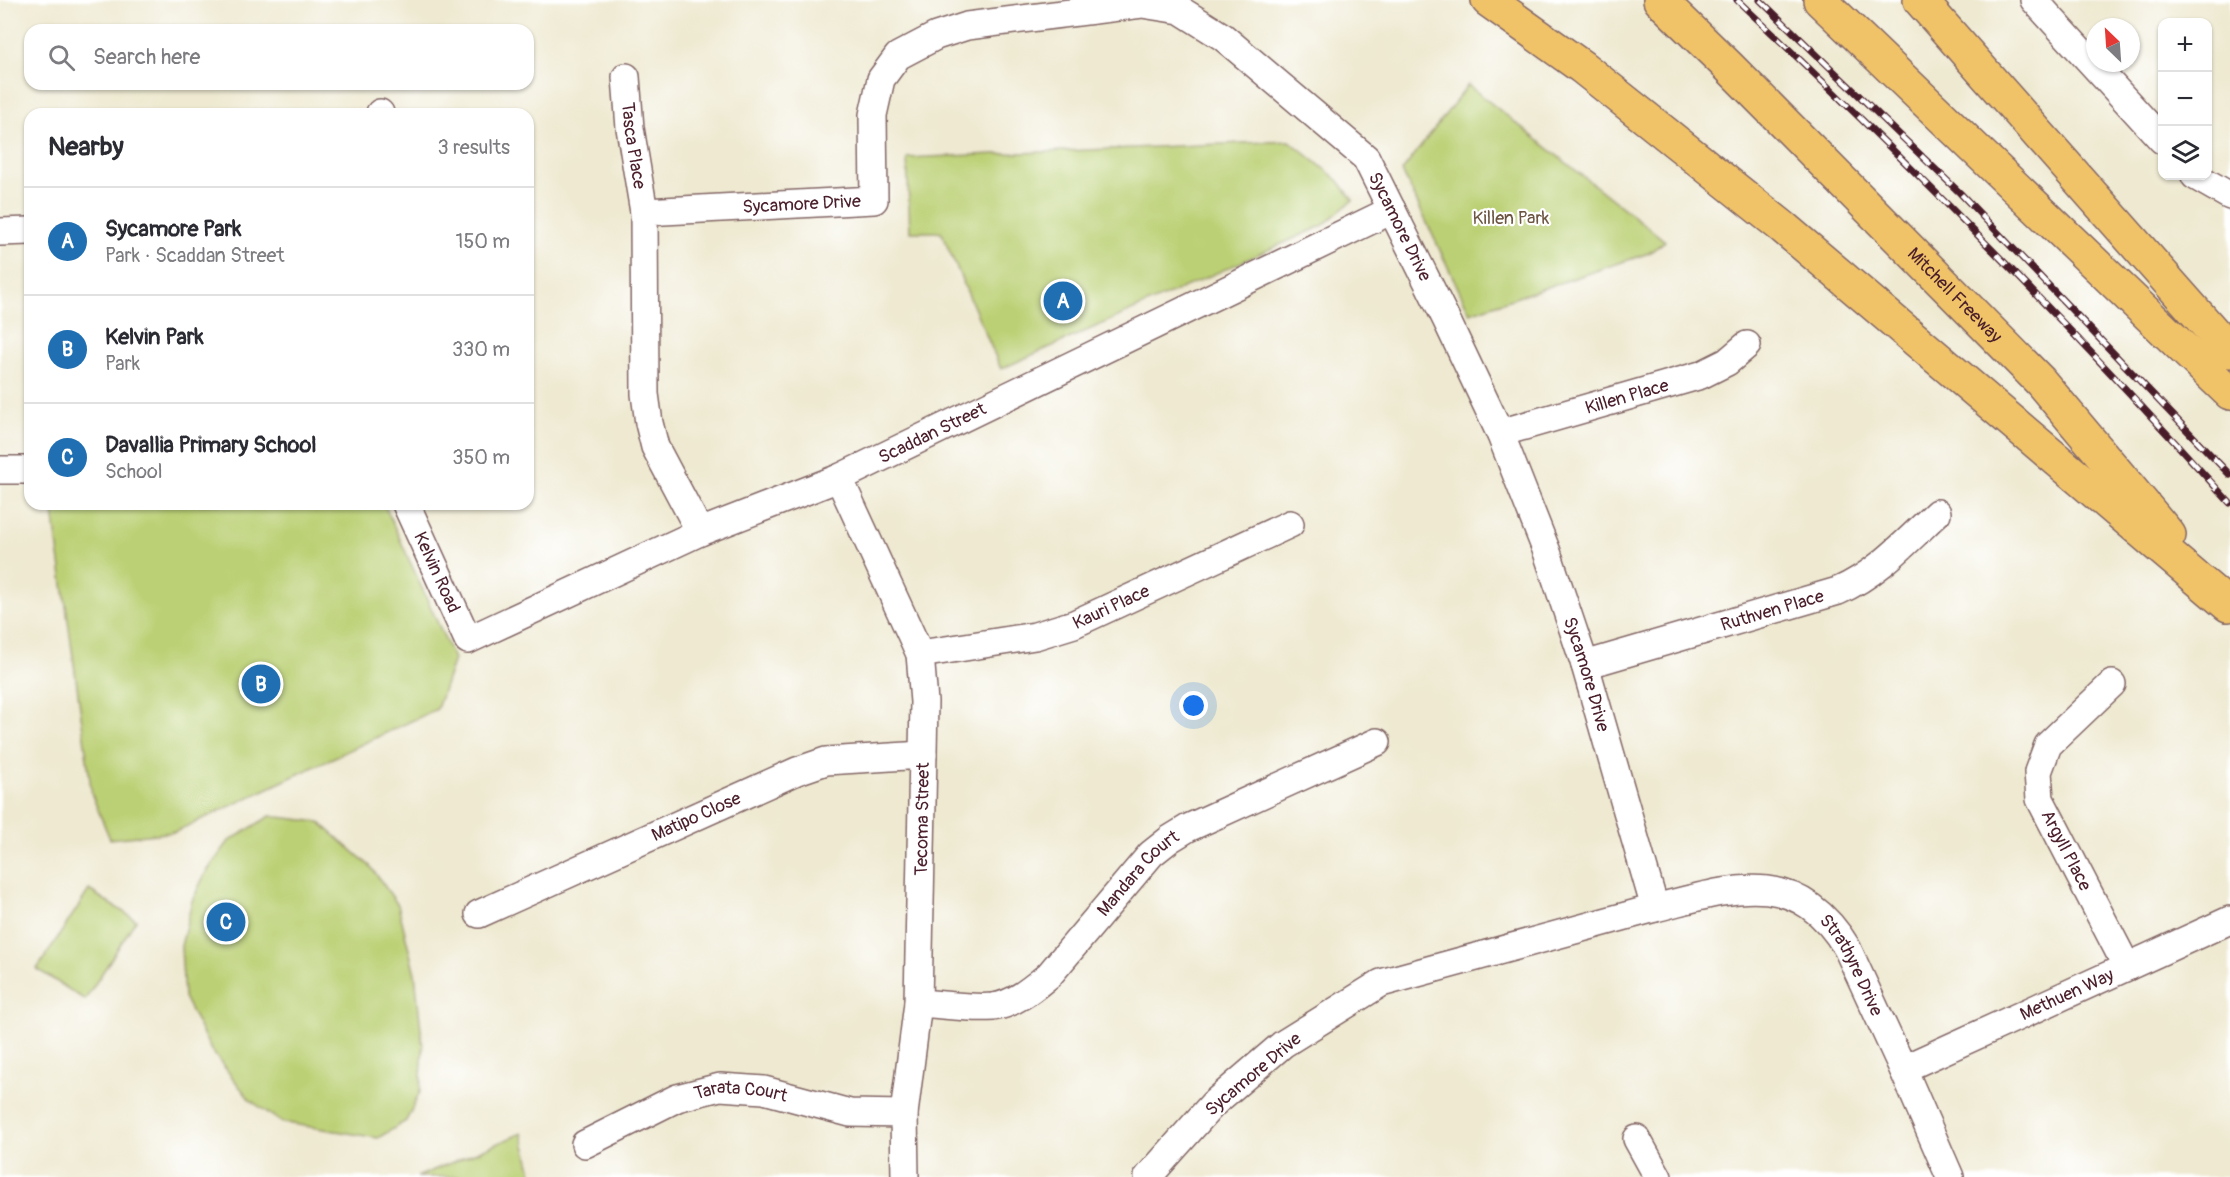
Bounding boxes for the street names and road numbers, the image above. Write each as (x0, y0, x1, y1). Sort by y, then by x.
street label: Tasca Place (616, 101, 651, 191)
street label: Sycamore Drive (1363, 169, 1436, 285)
street label: Sycamore Drive (742, 190, 862, 219)
street label: Mitchell Freeway (1902, 243, 2007, 348)
street label: Killen Place (1582, 374, 1672, 420)
street label: Scaddan Street (875, 397, 990, 469)
street label: Kelvin Road (408, 528, 465, 617)
street label: Kauri Place (1069, 580, 1153, 635)
street label: Ruthven Place (1718, 585, 1827, 637)
street label: Sycamore Drive (1558, 614, 1615, 735)
street label: Tecoma Street (910, 762, 935, 876)
street label: Matipo Close (648, 787, 745, 847)
street label: Argyll Place (2036, 806, 2097, 895)
street label: Mandara Court (1092, 825, 1184, 921)
street label: Strathyre Drive (1814, 909, 1888, 1020)
street label: Methuen Way (2016, 963, 2118, 1026)
street label: Sycamore Drive (1200, 1027, 1306, 1121)
street label: Tarata Court (692, 1076, 791, 1108)

